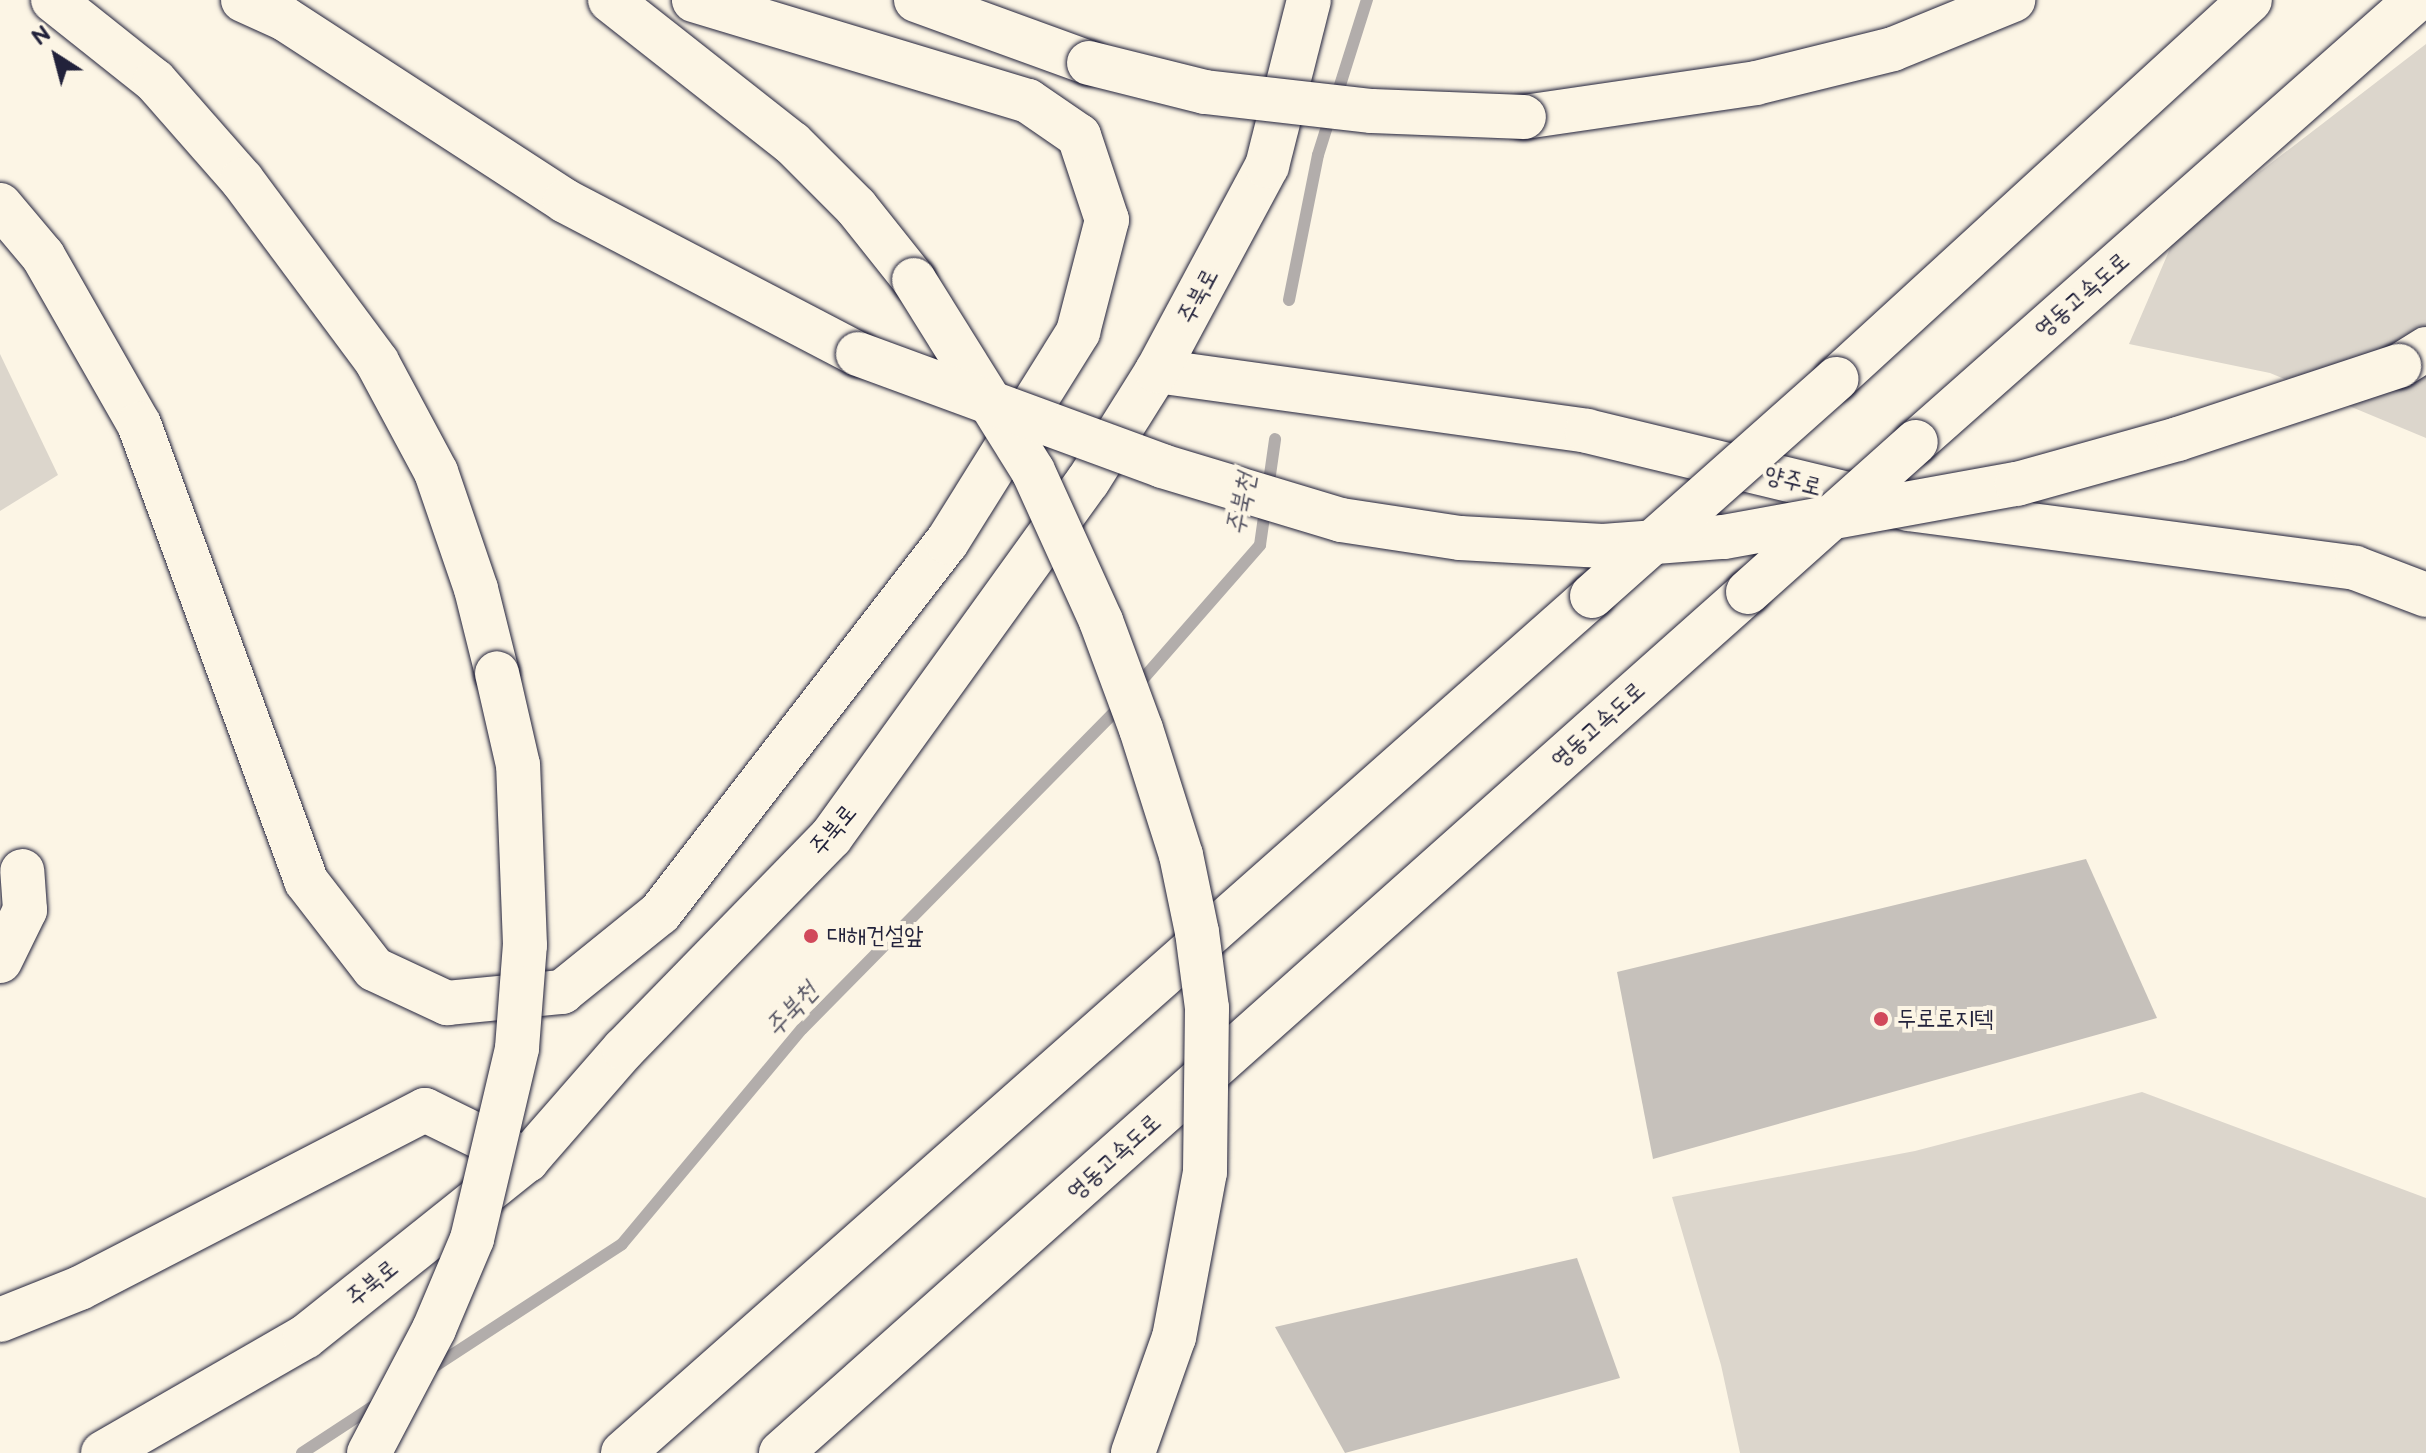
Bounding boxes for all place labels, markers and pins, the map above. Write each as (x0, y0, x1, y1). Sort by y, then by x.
place label: 대해건설앞 (827, 922, 924, 950)
marker: 대해건설앞 (802, 927, 820, 945)
place label: 두로로지텍 (1897, 1005, 1994, 1033)
marker: 두로로지텍 (1872, 1010, 1890, 1028)

